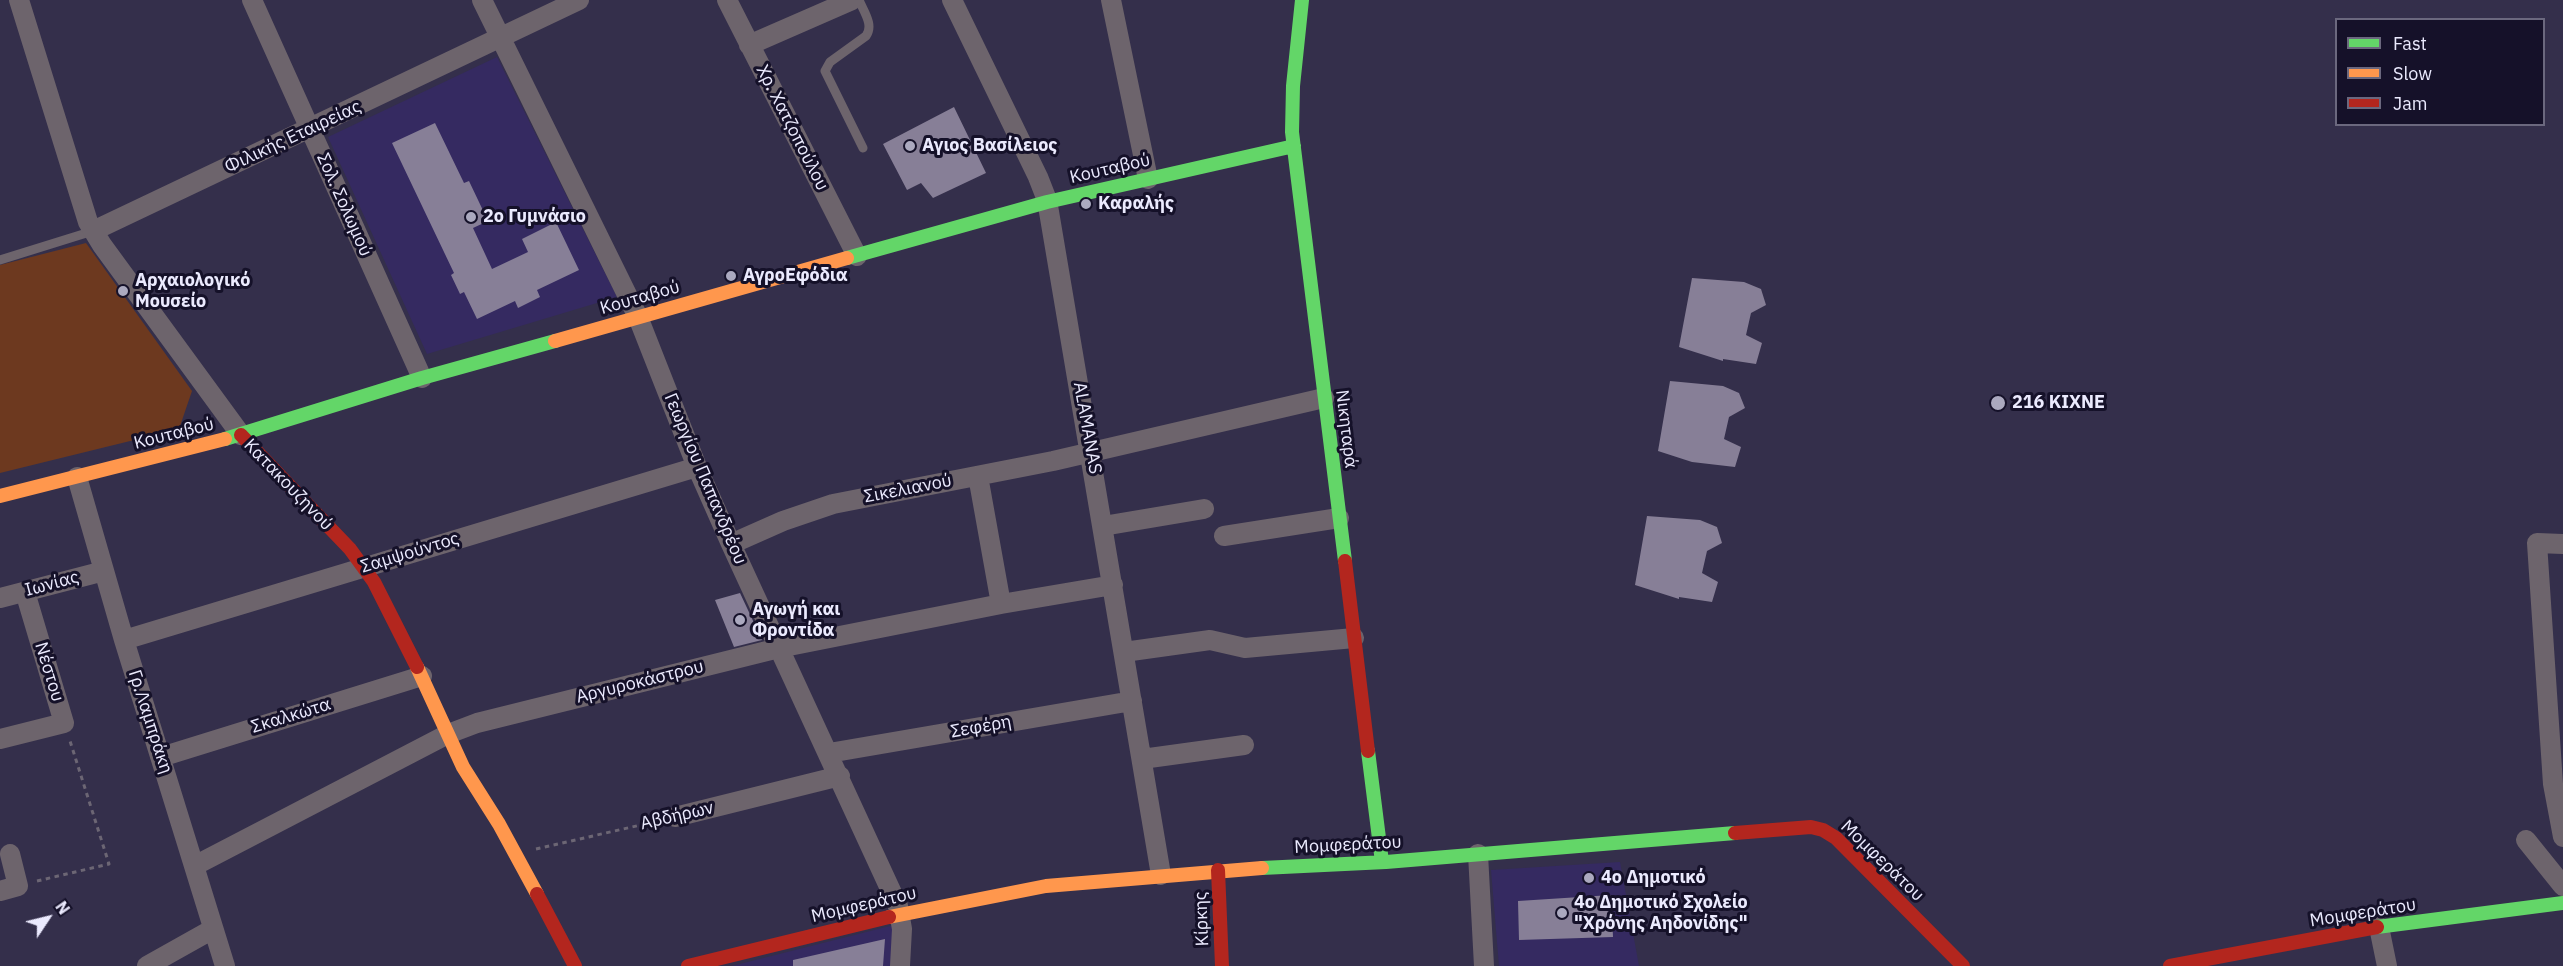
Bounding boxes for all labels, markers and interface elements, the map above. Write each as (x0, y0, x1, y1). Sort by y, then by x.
legend (2335, 18, 2545, 126)
text: Fast (2393, 32, 2427, 55)
street label: Χρ. Χατζοπούλου (751, 62, 833, 194)
text: Slow (2393, 62, 2432, 85)
text: Jam (2393, 92, 2428, 115)
street label: Φιλικής Εταιρείας (221, 96, 365, 178)
place label: Αγιος Βασίλειος (922, 135, 1057, 157)
marker: Αγιος Βασίλειος (903, 139, 917, 153)
street label: Κουταβού (1068, 149, 1152, 189)
street label: Σολ. Σολωμού (312, 150, 376, 260)
place label: Καραλής (1098, 193, 1174, 215)
marker: Καραλής (1079, 197, 1093, 211)
place label: 2ο Γυμνάσιο (483, 206, 586, 228)
marker: 2ο Γυμνάσιο (464, 210, 478, 224)
place label: ΑγροΕφόδια (743, 265, 848, 287)
marker: ΑγροΕφόδια (724, 269, 738, 283)
place label: Αρχαιολογικό Μουσείο (135, 270, 250, 312)
street label: Κουταβού (598, 276, 682, 320)
marker: Αρχαιολογικό Μουσείο (116, 284, 130, 298)
street label: ALAMANAS (1068, 380, 1106, 476)
street label: Νικηταρά (1330, 389, 1362, 469)
street label: Γεωργίου Παπανδρέου (659, 390, 751, 568)
place label: 216 ΚΙΧΝΕ (2012, 392, 2105, 414)
marker: 216 ΚΙΧΝΕ (1989, 394, 2007, 412)
street label: Κουταβού (132, 414, 216, 454)
street label: Κατακουζηνού (239, 435, 337, 535)
street label: Σικελιανού (862, 470, 954, 508)
street label: Σαμψούντος (358, 528, 462, 578)
street label: Ιωνίας (23, 566, 81, 602)
place label: Αγωγή και Φροντίδα (752, 599, 840, 642)
marker: Αγωγή και Φροντίδα (733, 613, 747, 627)
street label: Νέστου (30, 639, 68, 705)
street label: Αργυροκάστρου (574, 656, 706, 708)
street label: Γρ.Λαμπράκη (123, 667, 177, 777)
street label: Σκαλκώτα (248, 694, 334, 738)
street label: Σεφέρη (949, 711, 1013, 743)
street label: Αβδήρων (638, 797, 716, 835)
street label: Μομφεράτου (1836, 816, 1928, 906)
street label: Μομφεράτου (1294, 831, 1402, 859)
place label: 4ο Δημοτικό (1601, 867, 1706, 889)
marker: 4ο Δημοτικό (1582, 871, 1596, 885)
street label: Μομφεράτου (809, 882, 919, 928)
north arrow (18, 888, 78, 948)
street label: Κίρκης (1190, 891, 1214, 947)
place label: 4ο Δημοτικό Σχολείο "Χρόνης Αηδονίδης" (1574, 892, 1748, 934)
street label: Μομφεράτου (2308, 894, 2418, 932)
text: N (51, 897, 74, 918)
marker: 4ο Δημοτικό Σχολείο "Χρόνης Αηδονίδης" (1555, 906, 1569, 920)

